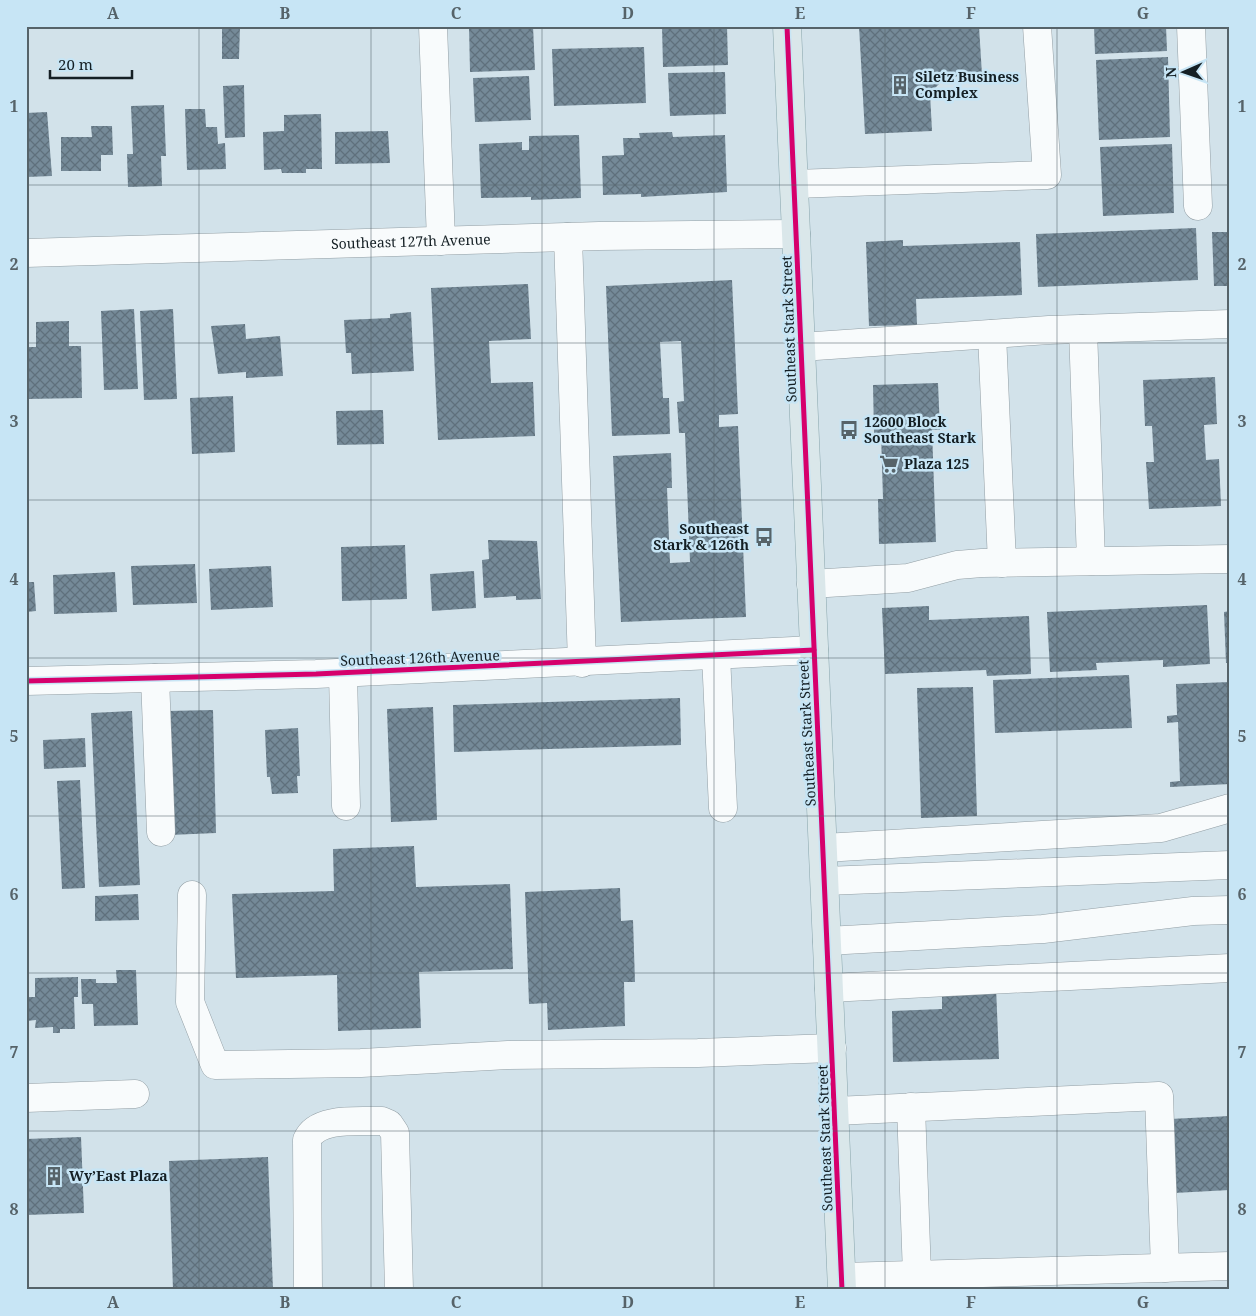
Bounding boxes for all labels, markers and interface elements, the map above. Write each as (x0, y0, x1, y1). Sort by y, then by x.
text: A (107, 2, 120, 24)
text: B (280, 2, 291, 24)
text: C (451, 2, 462, 24)
text: D (622, 2, 634, 24)
text: E (795, 2, 805, 24)
text: F (966, 2, 976, 24)
text: G (1137, 2, 1149, 24)
scale bar (50, 48, 132, 80)
north arrow (1158, 48, 1208, 98)
text: 20 m (58, 54, 93, 74)
place label: Siletz Business Complex (915, 67, 1019, 102)
text: N (1161, 67, 1180, 78)
building icon: Siletz Business Complex (889, 74, 911, 96)
text: 1 (9, 95, 19, 117)
text: 1 (1237, 95, 1247, 117)
street label: Southeast 127th Avenue (331, 229, 491, 253)
text: 2 (9, 253, 19, 275)
text: 2 (1237, 253, 1247, 275)
street label: Southeast Stark Street (776, 255, 801, 403)
text: 3 (9, 410, 19, 432)
text: 3 (1237, 410, 1247, 432)
place label: 12600 Block Southeast Stark (864, 412, 976, 447)
bus stop icon: 12600 Block Southeast Stark (838, 419, 860, 441)
supermarket icon: Plaza 125 (878, 453, 900, 475)
place label: Plaza 125 (904, 454, 970, 473)
place label: Southeast Stark & 126th (653, 519, 749, 554)
bus stop icon: Southeast Stark & 126th (753, 526, 775, 548)
text: 4 (9, 568, 19, 590)
text: 4 (1237, 568, 1247, 590)
street label: Southeast 126th Avenue (340, 645, 500, 670)
street label: Southeast Stark Street (793, 659, 820, 807)
text: 5 (9, 725, 19, 747)
text: 5 (1237, 725, 1247, 747)
text: 6 (9, 883, 19, 905)
text: 6 (1237, 883, 1247, 905)
text: 7 (9, 1041, 19, 1063)
text: 7 (1237, 1041, 1247, 1063)
street label: Southeast Stark Street (812, 1064, 837, 1212)
building icon: Wy’East Plaza (43, 1165, 65, 1187)
place label: Wy’East Plaza (69, 1166, 168, 1185)
text: 8 (9, 1198, 19, 1220)
text: 8 (1237, 1198, 1247, 1220)
text: A (107, 1291, 120, 1313)
text: B (280, 1291, 291, 1313)
text: C (451, 1291, 462, 1313)
text: D (622, 1291, 634, 1313)
text: E (795, 1291, 805, 1313)
text: F (966, 1291, 976, 1313)
text: G (1137, 1291, 1149, 1313)

